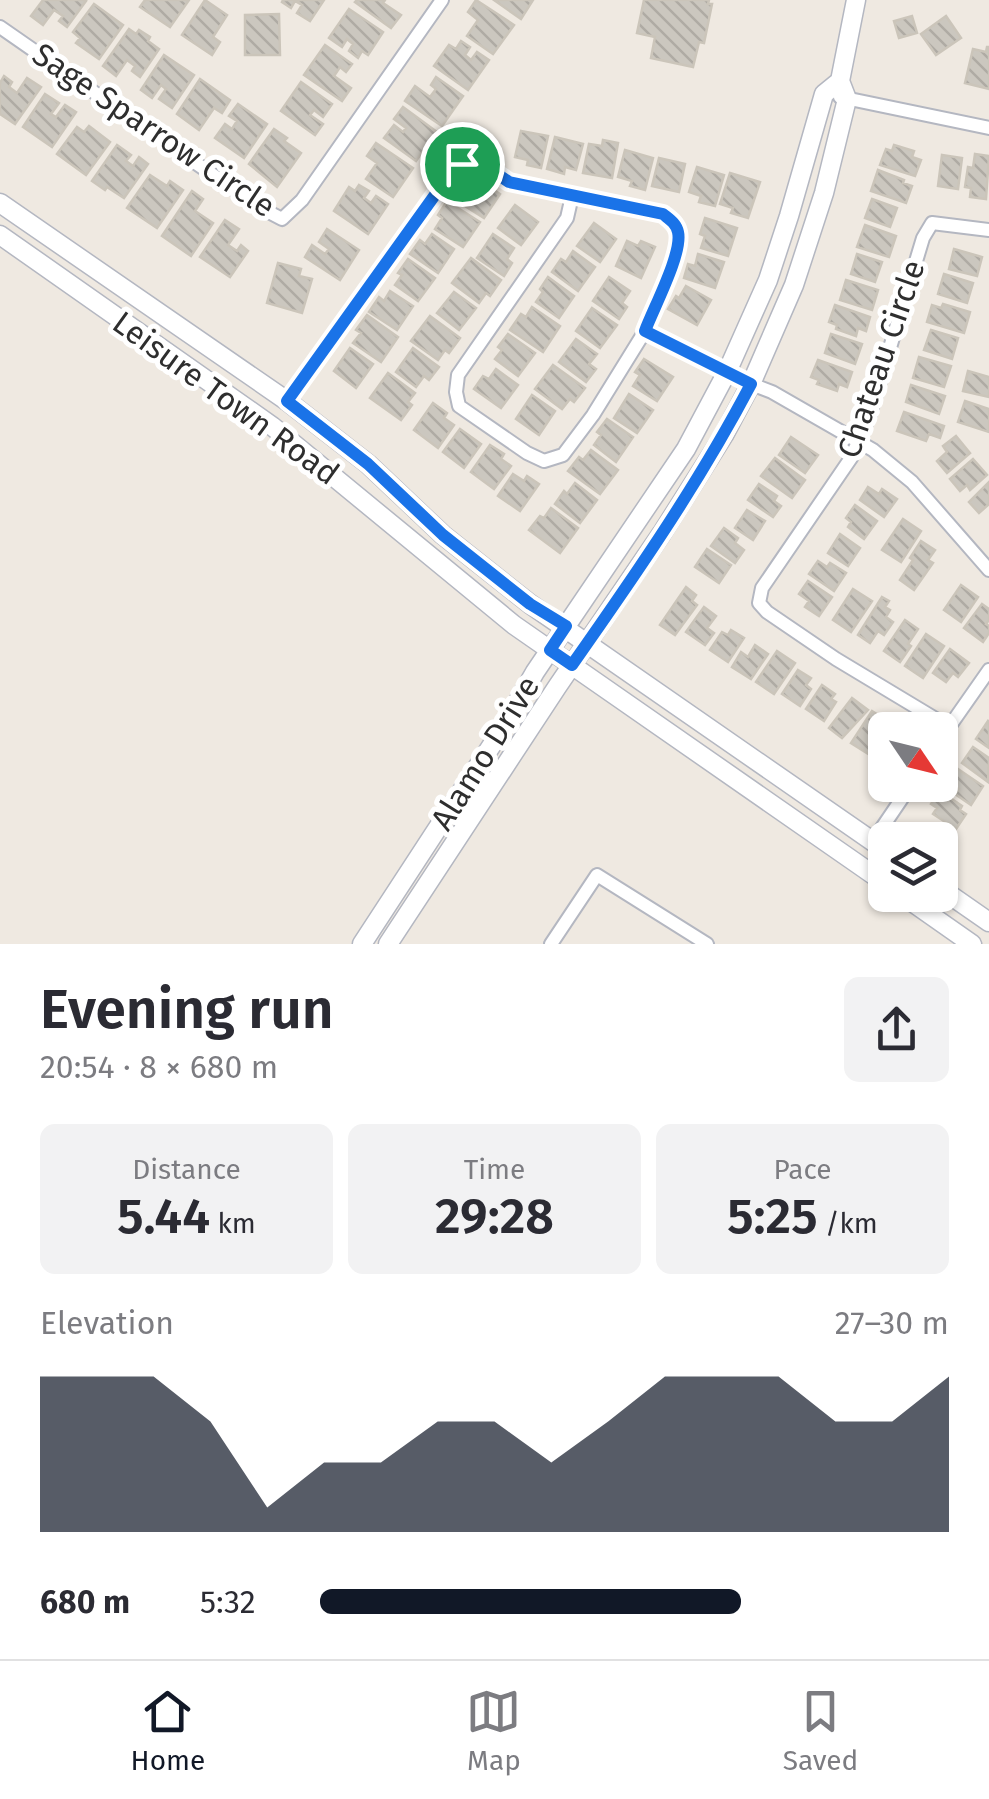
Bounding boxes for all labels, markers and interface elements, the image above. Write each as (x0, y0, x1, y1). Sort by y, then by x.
street label: Sage Sparrow Circle (26, 35, 282, 225)
pin (420, 122, 505, 207)
icon: arrive (435, 137, 490, 192)
street label: Chateau Circle (829, 255, 933, 463)
street label: Leisure Town Road (106, 303, 346, 493)
street label: Alamo Drive (423, 669, 547, 837)
north arrow (868, 712, 958, 802)
map controls (868, 712, 958, 912)
button: layers (868, 822, 958, 912)
text: Evening run (40, 977, 334, 1043)
button: share (844, 977, 949, 1082)
text: 20:54 · 8 × 680 m (40, 1048, 278, 1086)
text: Distance (132, 1153, 241, 1186)
text: Time (464, 1153, 525, 1186)
text: Pace (773, 1153, 832, 1186)
text: 5.44 (117, 1186, 210, 1246)
text: 29:28 (435, 1186, 554, 1246)
text: 5:25 (727, 1186, 818, 1246)
text: km (210, 1207, 256, 1240)
text: /km (818, 1207, 878, 1240)
text: Elevation (40, 1304, 174, 1342)
text: 27–30 m (835, 1304, 949, 1342)
text: 680 m (40, 1583, 130, 1621)
text: 5:32 (200, 1583, 256, 1621)
tab: Home (131, 1684, 205, 1777)
tab: Map (466, 1684, 521, 1777)
tab: Saved (783, 1684, 858, 1777)

